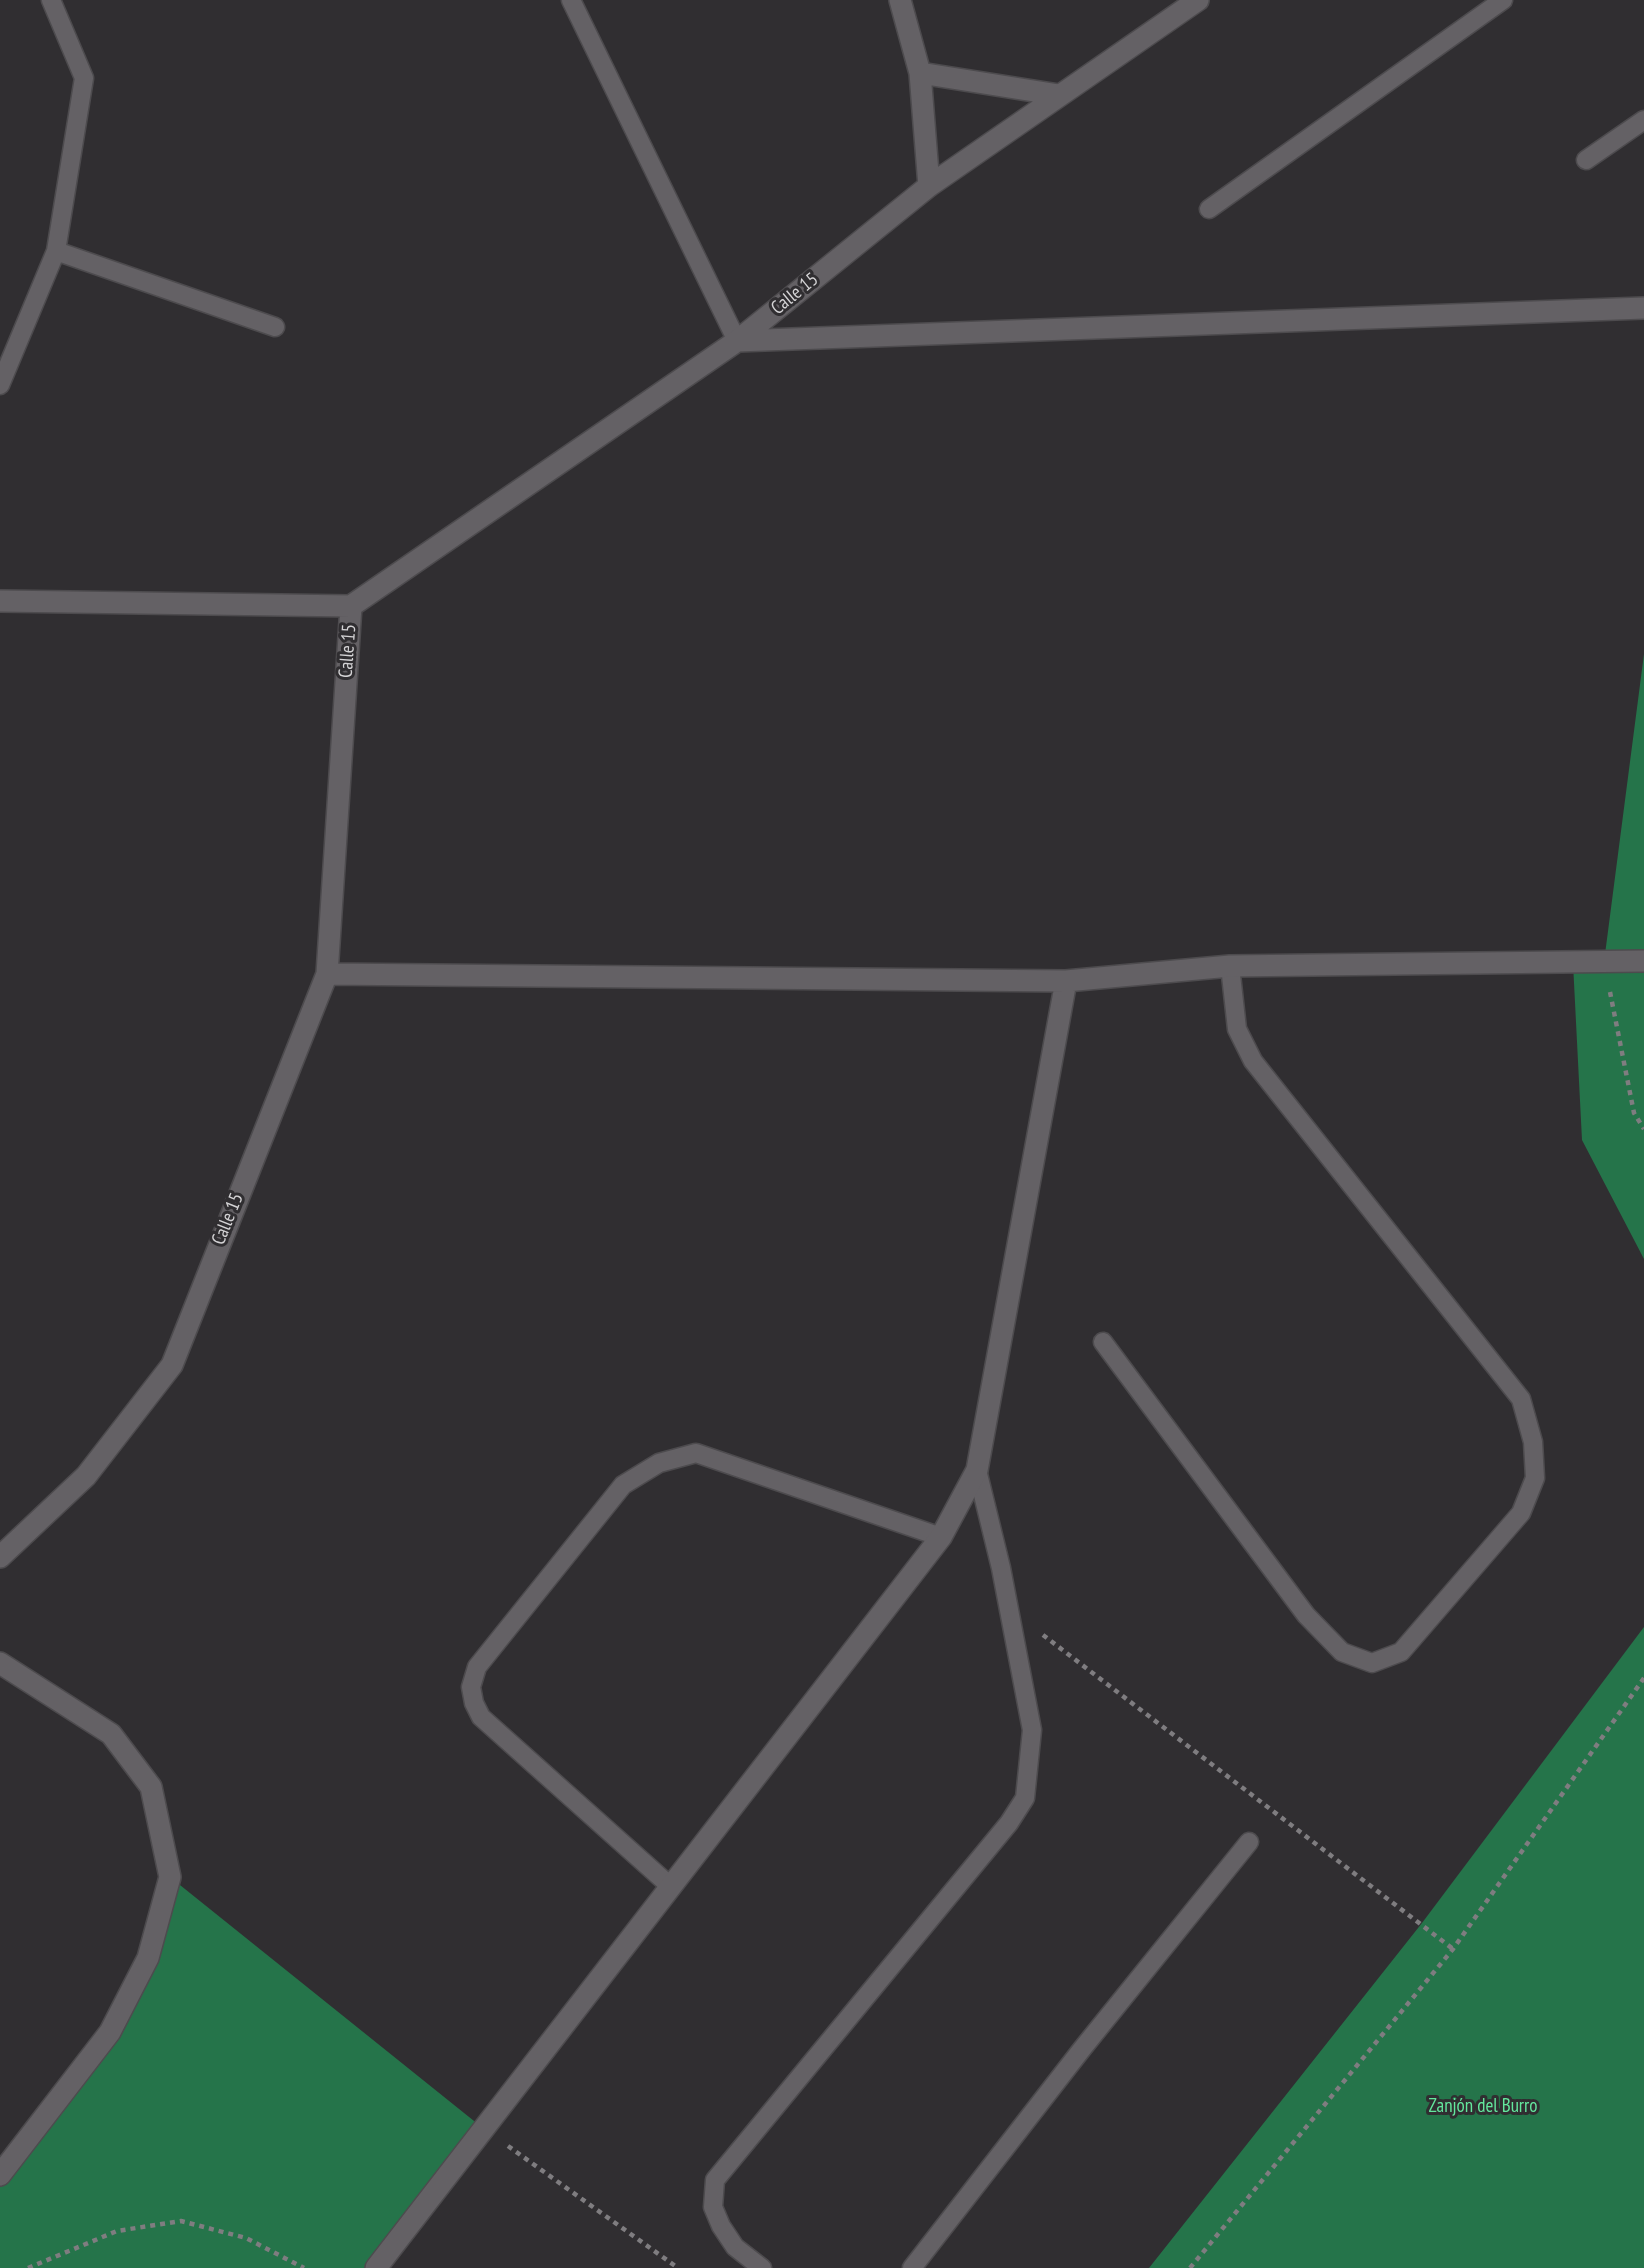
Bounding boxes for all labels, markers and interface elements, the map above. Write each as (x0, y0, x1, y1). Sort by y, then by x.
street label: Calle 15 (767, 268, 823, 320)
street label: Calle 15 (335, 623, 361, 679)
street label: Calle 15 (207, 1190, 249, 1248)
park label: Zanjón del Burro (1429, 2096, 1537, 2118)

